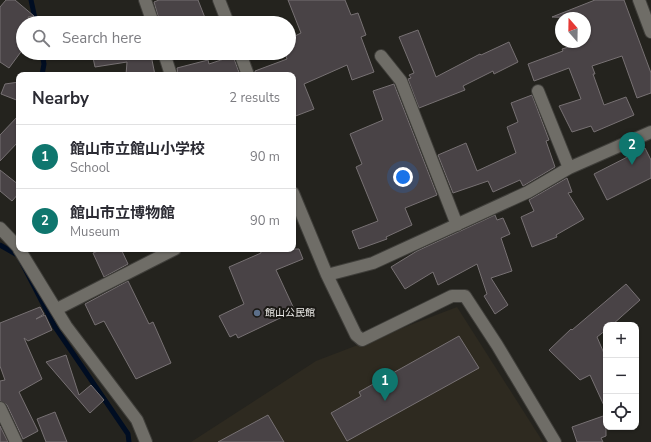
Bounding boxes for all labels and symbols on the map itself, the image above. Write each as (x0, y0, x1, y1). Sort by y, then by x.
north arrow (555, 12, 591, 48)
pin: 2 (619, 132, 645, 165)
your location (393, 167, 413, 187)
place label: 館山公民館 (265, 306, 315, 320)
marker: 館山公民館 (252, 308, 262, 318)
pin: 1 (372, 368, 398, 401)

